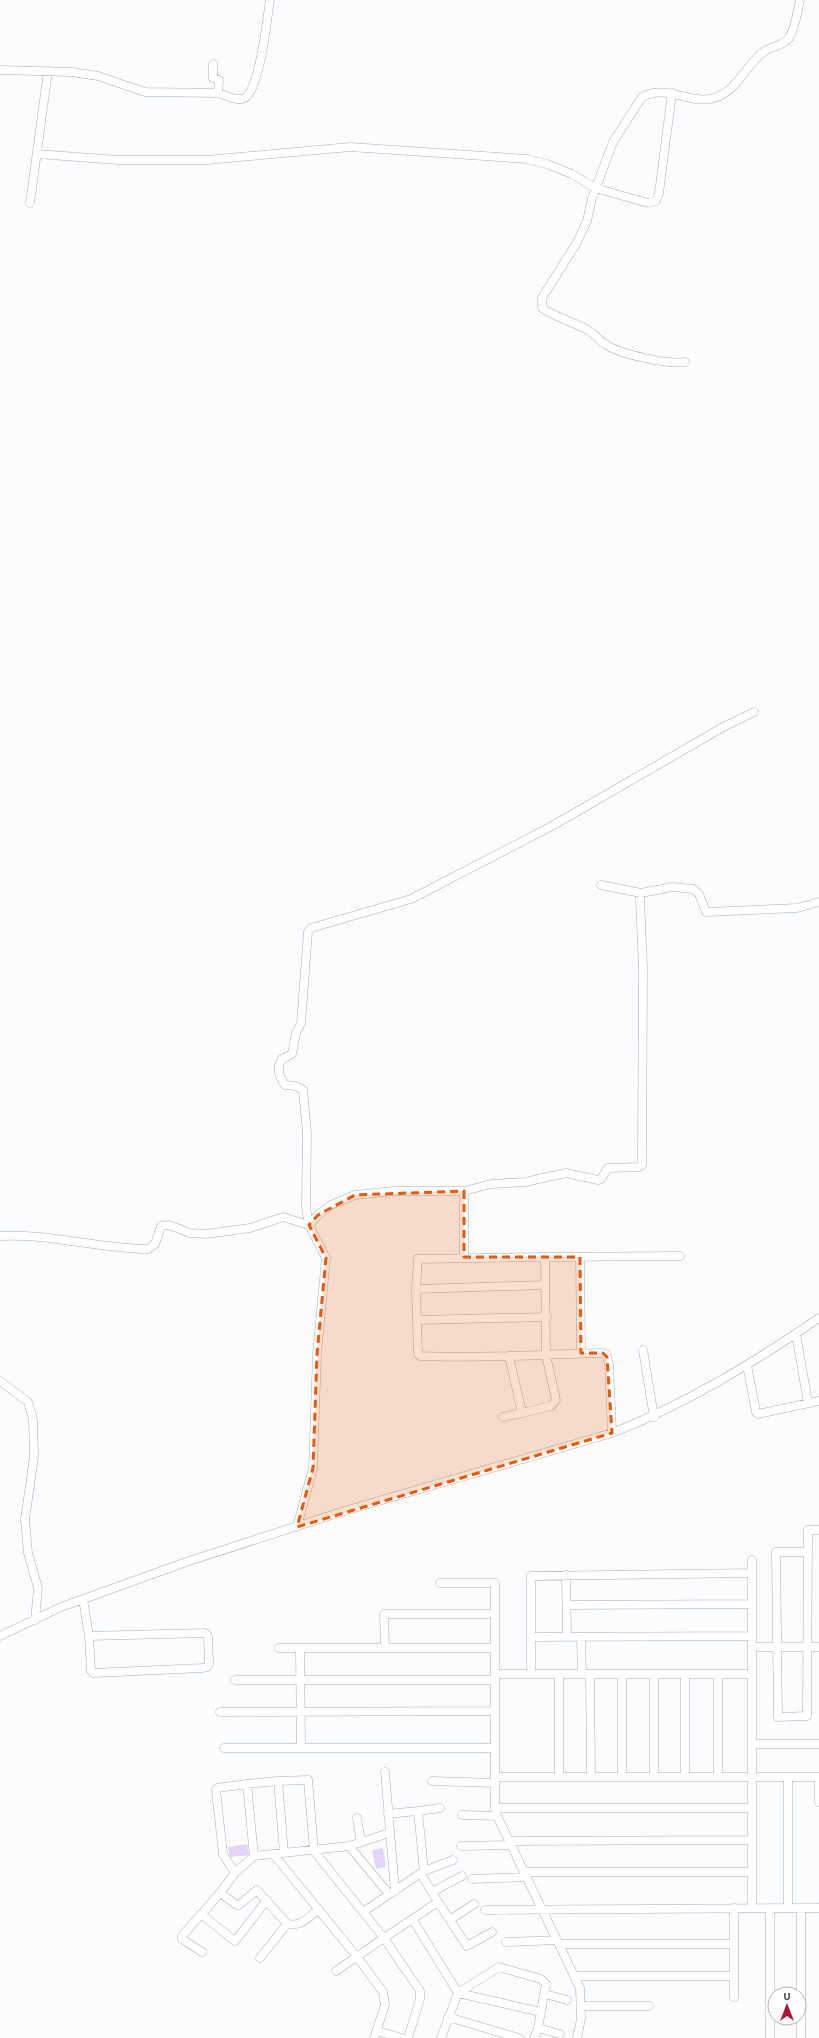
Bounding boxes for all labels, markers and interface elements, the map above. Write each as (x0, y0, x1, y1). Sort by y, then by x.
north arrow (767, 1986, 807, 2026)
text: U (783, 1991, 791, 2002)

